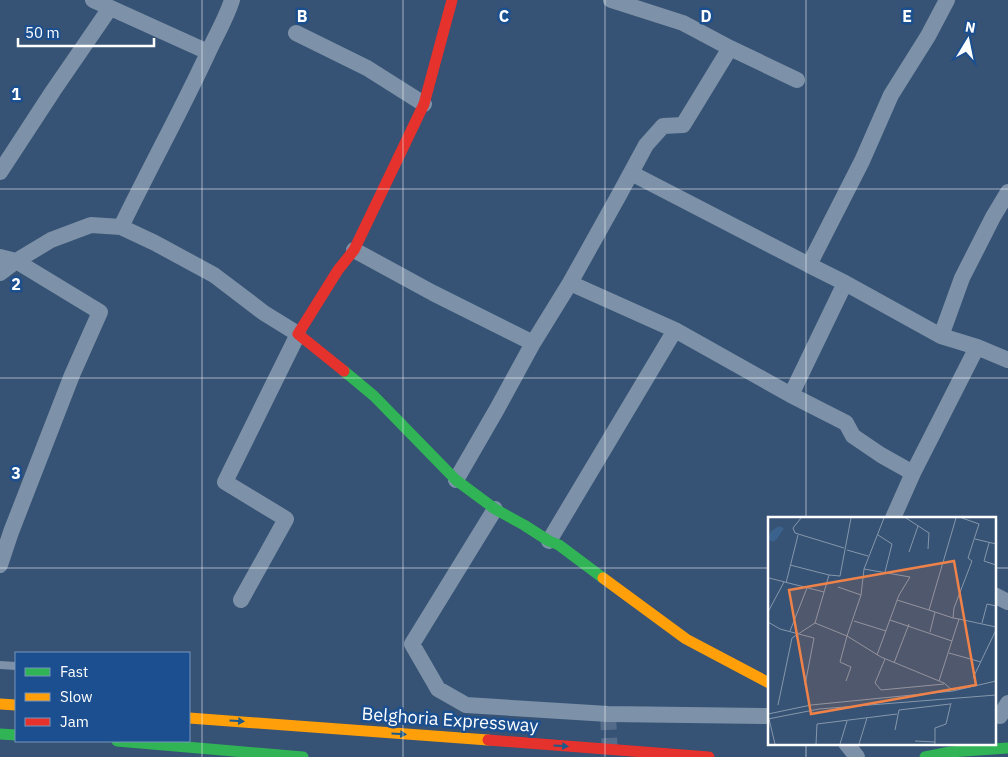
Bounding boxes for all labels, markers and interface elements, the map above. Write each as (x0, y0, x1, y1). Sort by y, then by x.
text: B (297, 6, 308, 26)
text: C (499, 6, 509, 26)
text: D (700, 6, 712, 26)
text: E (902, 6, 912, 26)
scale bar (18, 15, 154, 47)
north arrow (943, 15, 993, 65)
text: N (964, 17, 977, 37)
text: 50 m (25, 23, 60, 42)
text: 1 (11, 84, 21, 104)
text: 2 (11, 274, 21, 294)
text: 3 (11, 463, 21, 483)
inset map (768, 517, 996, 744)
legend (15, 652, 190, 742)
text: Fast (60, 662, 88, 681)
text: Slow (60, 687, 93, 706)
street label: Belghoria Expressway (361, 702, 539, 737)
text: Jam (60, 712, 89, 731)
one-way arrow (230, 718, 246, 726)
one-way arrow (392, 730, 408, 738)
one-way arrow (554, 742, 570, 750)

